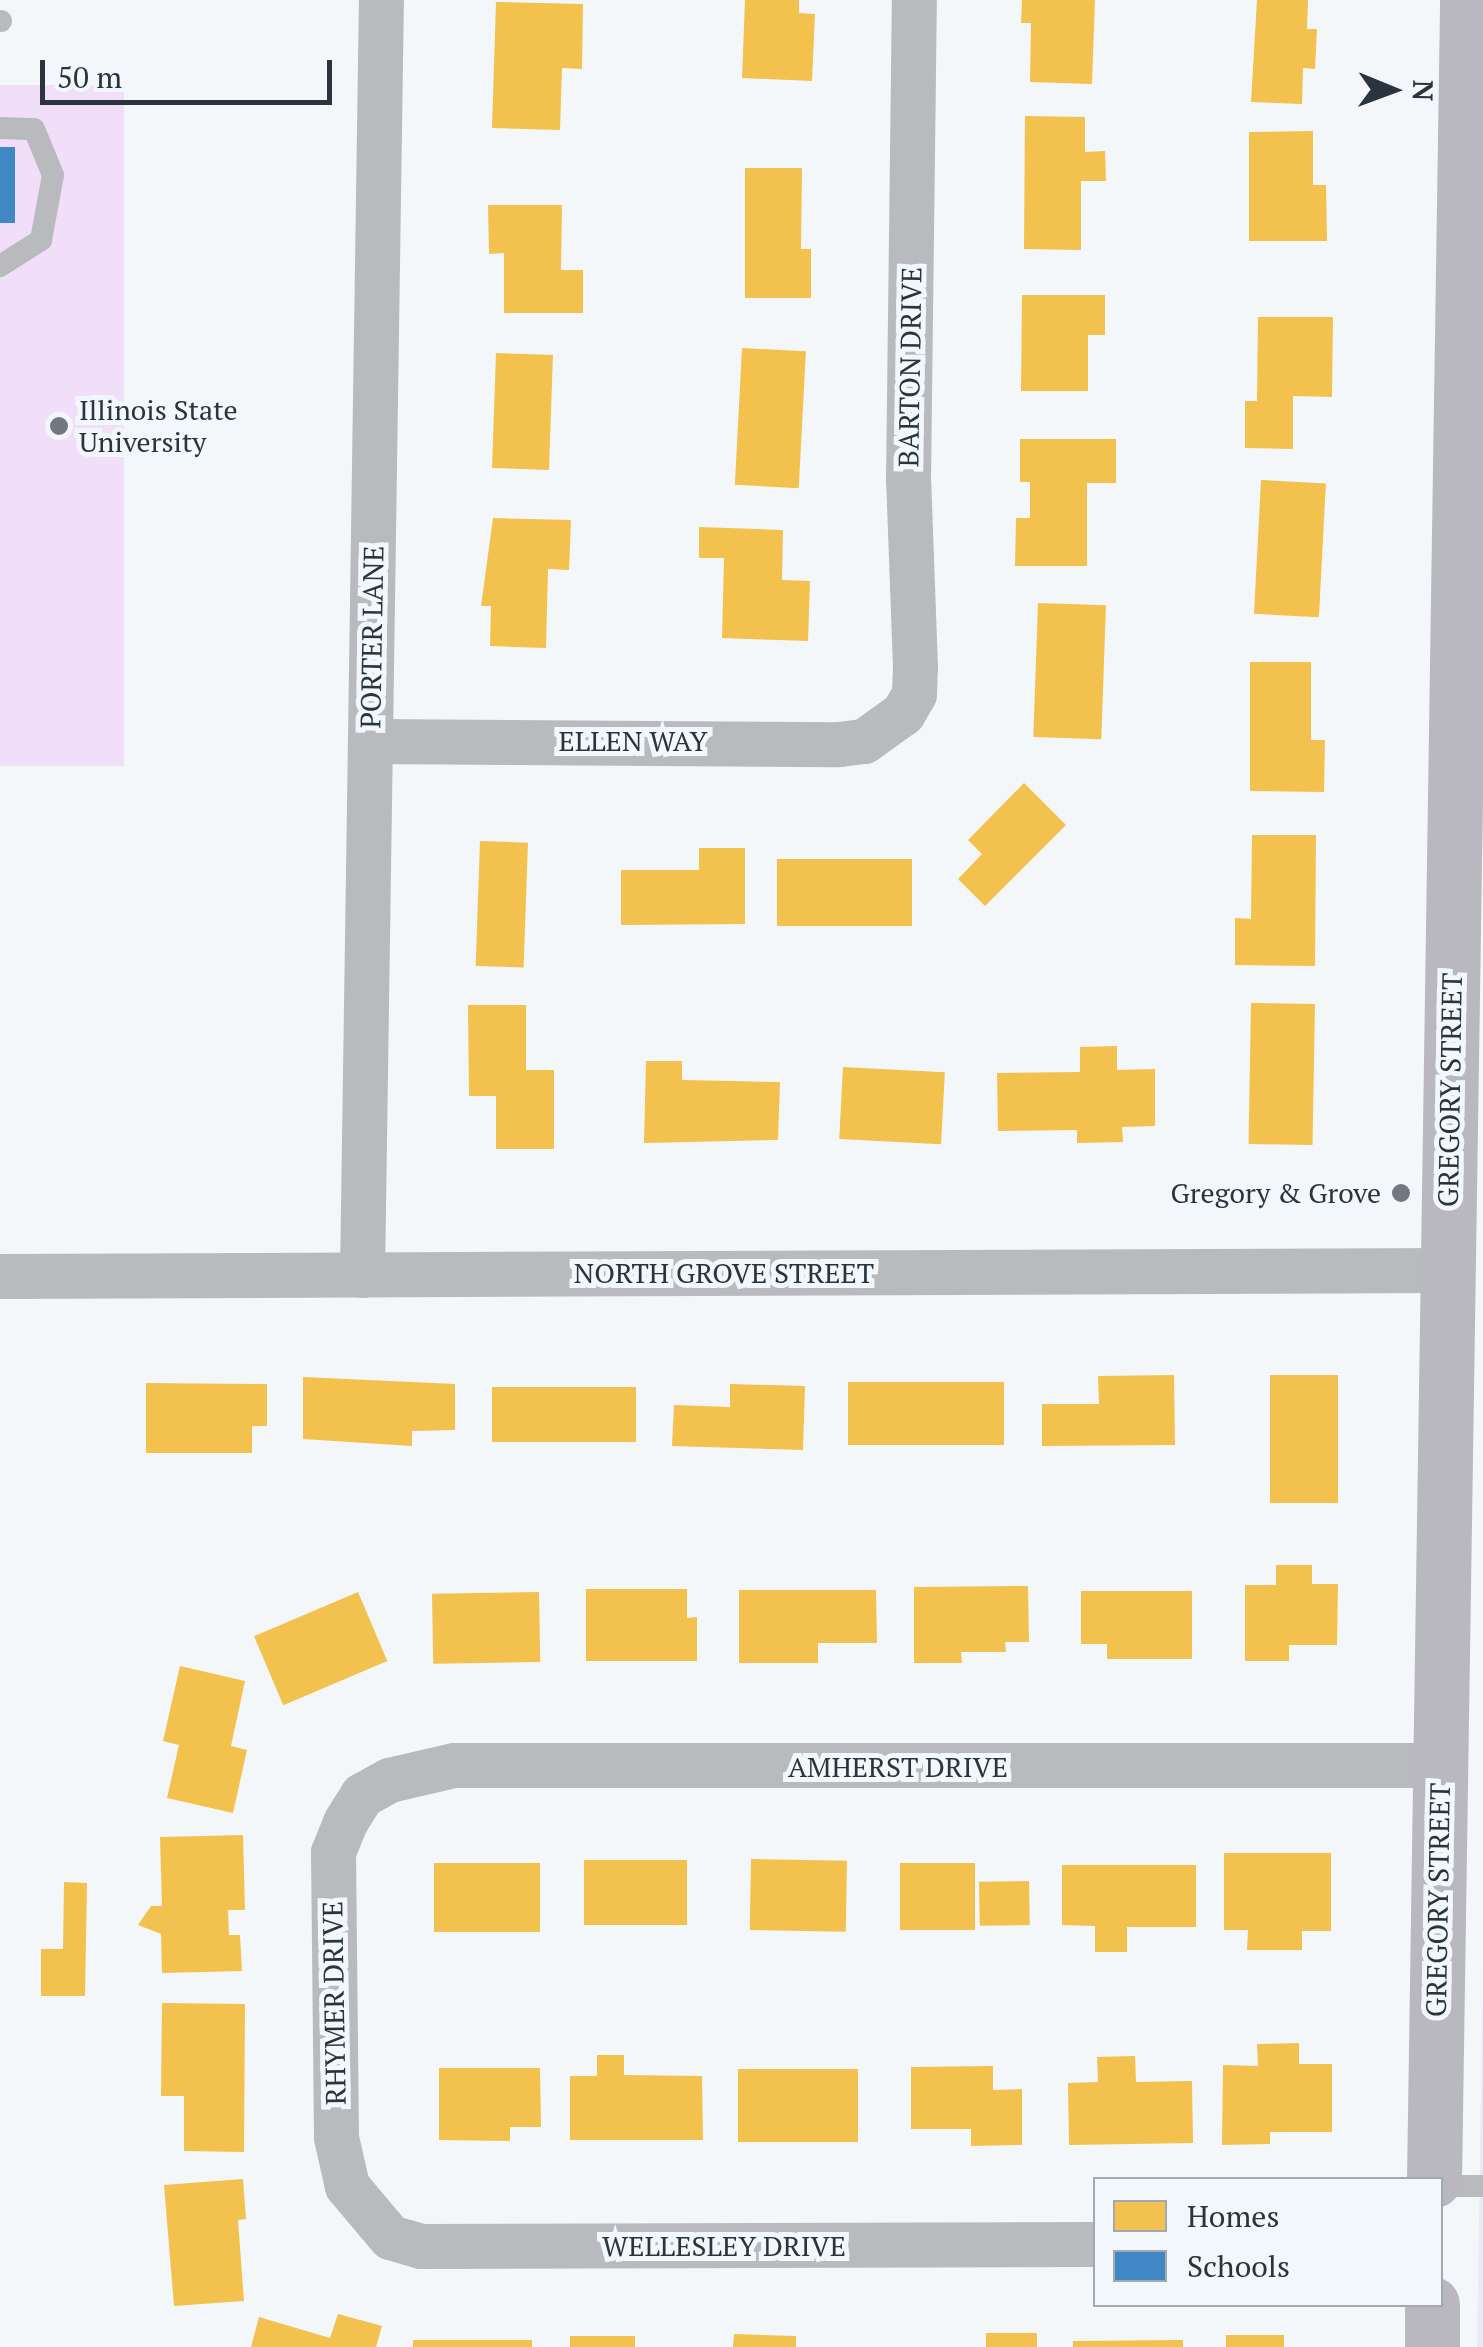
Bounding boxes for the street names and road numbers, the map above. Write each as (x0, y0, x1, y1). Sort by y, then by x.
street label: BARTON DRIVE (891, 266, 929, 468)
street label: PORTER LANE (354, 545, 390, 729)
street label: ELLEN WAY (559, 724, 707, 758)
street label: GREGORY STREET (1431, 973, 1469, 1207)
street label: NORTH GROVE STREET (574, 1256, 874, 1290)
street label: AMHERST DRIVE (788, 1750, 1008, 1784)
street label: GREGORY STREET (1419, 1783, 1457, 2017)
street label: RHYMER DRIVE (315, 1901, 353, 2105)
street label: WELLESLEY DRIVE (602, 2229, 846, 2263)

